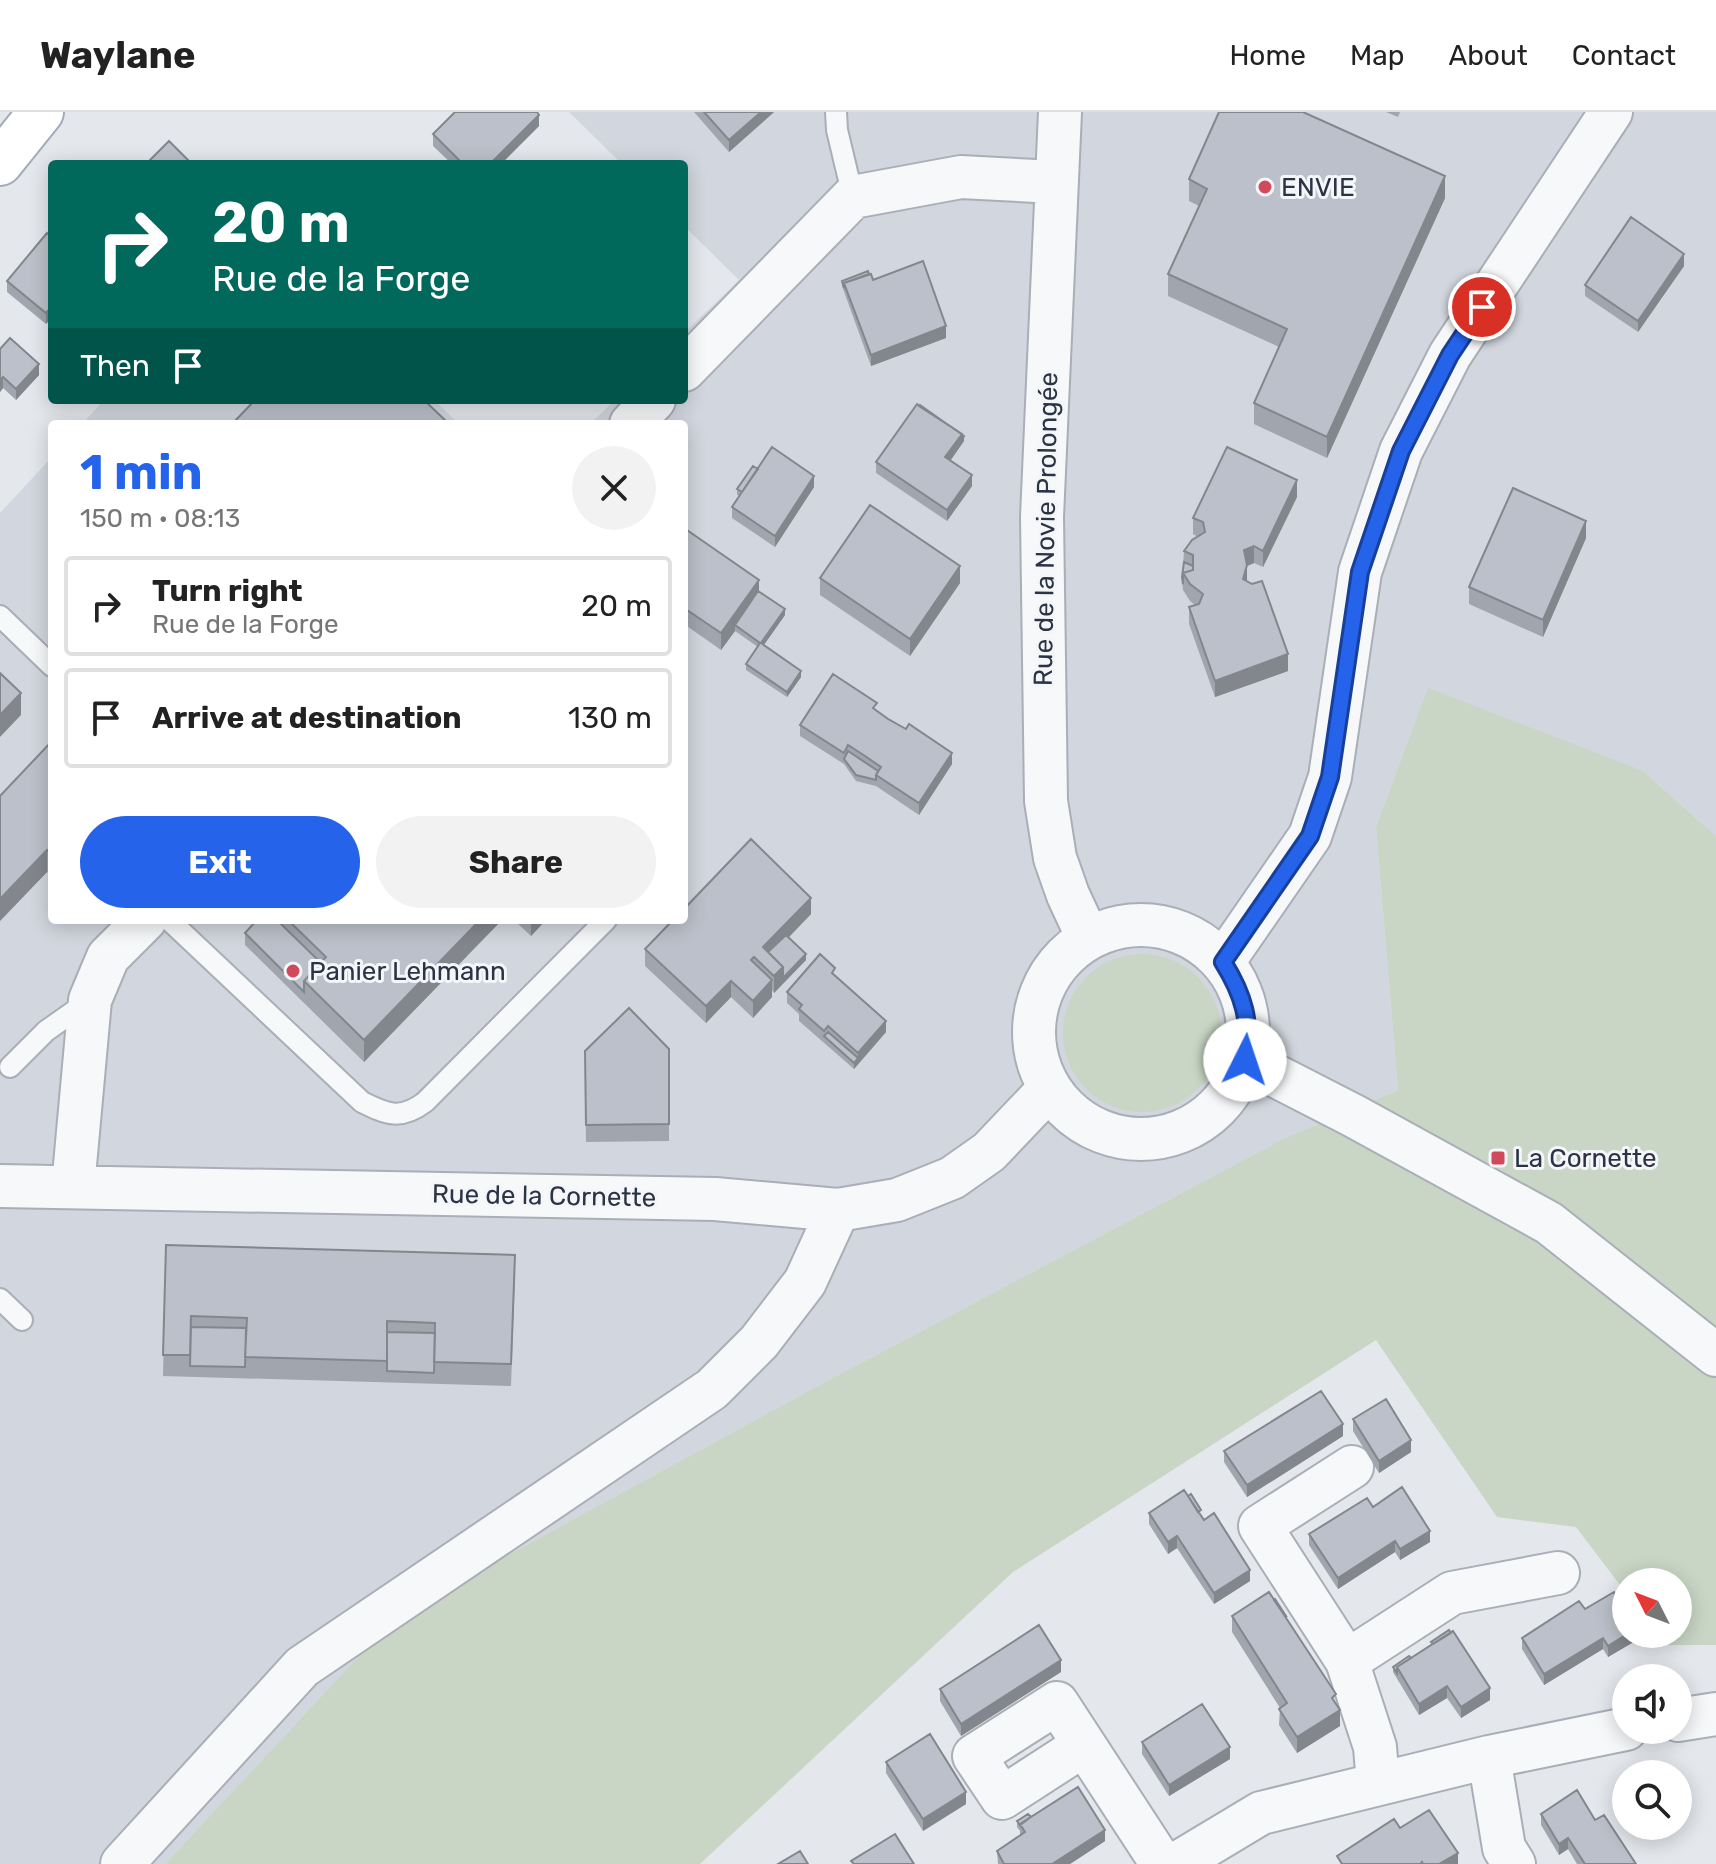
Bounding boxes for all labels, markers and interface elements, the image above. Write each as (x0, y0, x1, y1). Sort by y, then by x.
text: Waylane (40, 32, 196, 78)
text: Home (1229, 39, 1306, 72)
text: Map (1350, 39, 1404, 72)
text: About (1448, 39, 1528, 72)
text: Contact (1572, 39, 1676, 72)
place label: ENVIE (1281, 172, 1355, 203)
marker: ENVIE (1256, 178, 1274, 196)
text: 20 m (212, 190, 350, 256)
icon: right (80, 192, 184, 296)
text: Rue de la Forge (212, 257, 470, 300)
pin (1448, 273, 1516, 341)
icon: arrive (1460, 285, 1504, 329)
icon: arrive (166, 344, 210, 388)
text: Then (80, 348, 150, 384)
street label: Rue de la Novie Prolongée (1028, 372, 1064, 686)
text: 1 min (80, 444, 203, 501)
button: close (572, 446, 656, 530)
text: 150 m · 08:13 (80, 503, 240, 534)
text: Turn right (152, 573, 303, 609)
icon: right (84, 584, 128, 628)
text: 20 m (581, 588, 652, 624)
text: Rue de la Forge (152, 609, 339, 640)
icon: arrive (84, 696, 128, 740)
text: Arrive at destination (152, 700, 462, 736)
text: 130 m (568, 700, 652, 736)
button: Exit (80, 816, 360, 908)
button: Share (376, 816, 656, 908)
place label: Panier Lehmann (309, 956, 506, 987)
marker: Panier Lehmann (284, 962, 302, 980)
position arrow (1203, 1018, 1287, 1102)
place label: La Cornette (1514, 1143, 1657, 1174)
marker: La Cornette (1489, 1149, 1507, 1167)
street label: Rue de la Cornette (432, 1179, 656, 1213)
north arrow (1612, 1568, 1692, 1648)
map controls (1612, 1568, 1692, 1840)
button: sound (1612, 1664, 1692, 1744)
button: search (1612, 1760, 1692, 1840)

